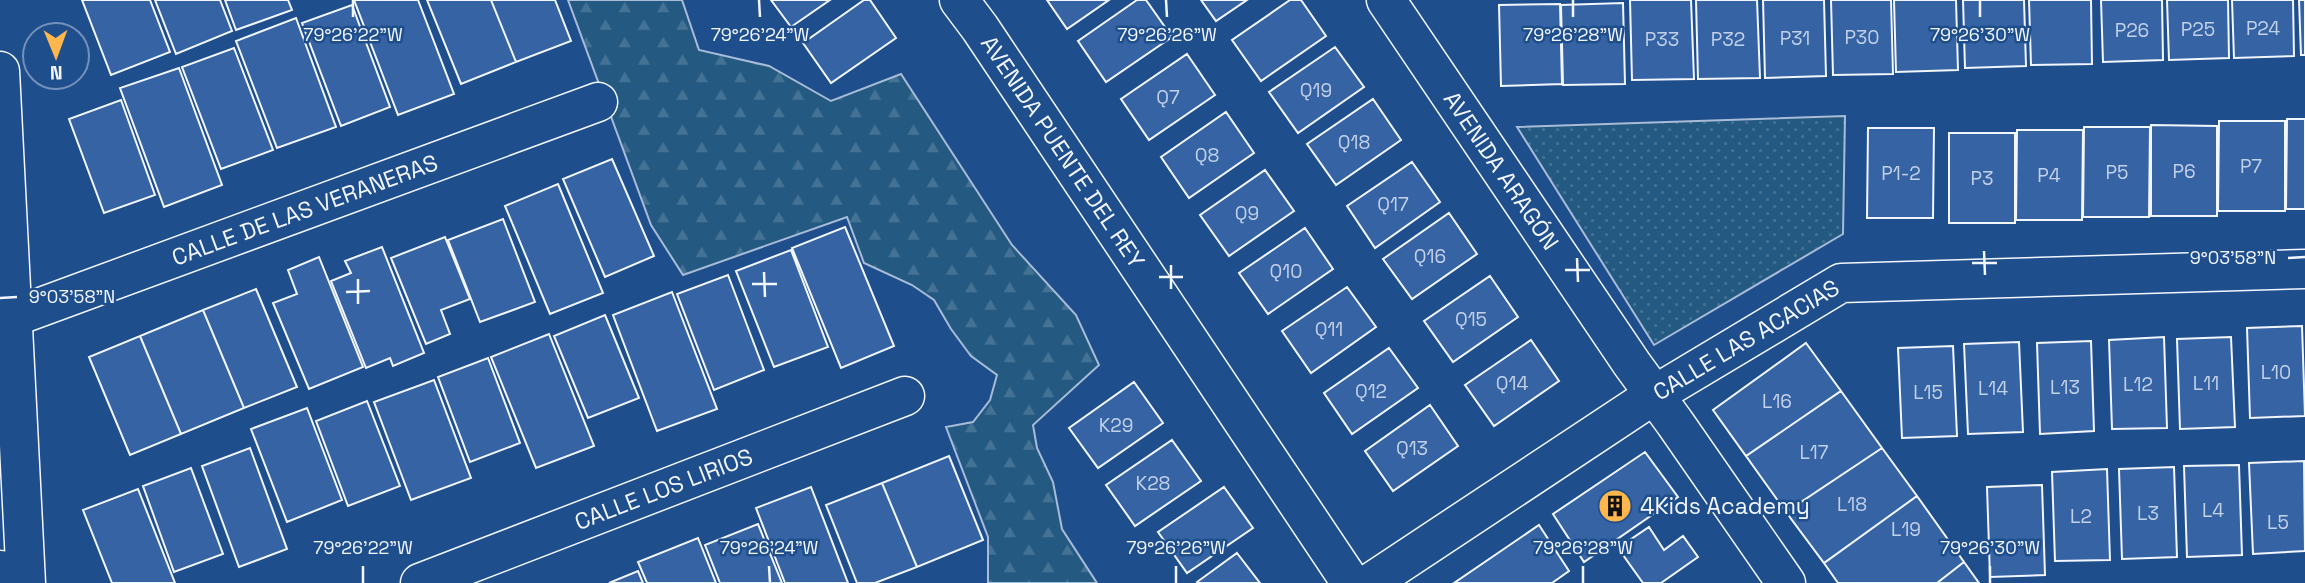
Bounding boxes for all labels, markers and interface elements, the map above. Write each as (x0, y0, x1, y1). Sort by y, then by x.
house number: P24 (2246, 16, 2280, 41)
house number: P25 (2181, 17, 2215, 42)
house number: P26 (2115, 18, 2149, 43)
north arrow (21, 21, 91, 91)
text: 79°26'22"W (303, 23, 403, 46)
text: 79°26'24"W (711, 23, 810, 46)
text: 79°26'26"W (1117, 23, 1217, 46)
text: 79°26'28"W (1523, 23, 1623, 46)
text: 79°26'30"W (1930, 23, 2030, 46)
house number: P30 (1844, 25, 1880, 50)
house number: P31 (1780, 26, 1810, 51)
house number: P33 (1645, 27, 1679, 52)
house number: P32 (1711, 27, 1745, 52)
street label: AVENIDA PUENTE DEL REY (974, 30, 1151, 274)
text: N (50, 60, 63, 85)
house number: Q19 (1300, 78, 1332, 103)
house number: Q7 (1156, 85, 1180, 110)
street label: AVENIDA ARAGÓN (1437, 85, 1566, 256)
house number: Q18 (1338, 130, 1370, 155)
house number: Q8 (1195, 143, 1219, 168)
street label: CALLE DE LAS VERANERAS (167, 147, 442, 273)
house number: P7 (2240, 154, 2262, 179)
house number: P6 (2172, 159, 2196, 184)
house number: P5 (2106, 160, 2128, 185)
house number: P1-2 (1881, 161, 1921, 186)
house number: P4 (2037, 163, 2061, 188)
house number: P3 (1971, 166, 1993, 191)
house number: Q17 (1377, 192, 1409, 217)
house number: Q9 (1235, 201, 1259, 226)
house number: Q16 (1414, 244, 1446, 269)
text: 9°03'58"N (2190, 246, 2276, 269)
house number: Q10 (1270, 259, 1302, 284)
street label: CALLE LAS ACACIAS (1648, 272, 1845, 407)
text: 9°03'58"N (29, 285, 115, 308)
house number: Q15 (1455, 307, 1487, 332)
house number: Q11 (1315, 317, 1343, 342)
house number: L10 (2261, 360, 2291, 385)
house number: Q14 (1496, 371, 1528, 396)
house number: L11 (2193, 371, 2219, 396)
house number: L12 (2123, 372, 2153, 397)
house number: L13 (2050, 375, 2080, 400)
house number: L14 (1978, 376, 2008, 401)
house number: Q12 (1355, 379, 1387, 404)
house number: L15 (1913, 380, 1943, 405)
house number: L16 (1762, 389, 1792, 414)
house number: K29 (1099, 413, 1133, 438)
house number: Q13 (1396, 436, 1428, 461)
house number: L17 (1799, 440, 1829, 465)
street label: CALLE LOS LIRIOS (570, 441, 757, 537)
house number: K28 (1136, 471, 1170, 496)
building icon: 4Kids Academy (1596, 487, 1634, 525)
place label: 4Kids Academy (1640, 491, 1810, 521)
house number: L18 (1837, 492, 1867, 517)
house number: L4 (2202, 498, 2224, 523)
house number: L3 (2137, 501, 2159, 526)
house number: L2 (2070, 504, 2092, 529)
house number: L5 (2267, 510, 2289, 535)
house number: L19 (1891, 517, 1921, 542)
text: 79°26'22"W (313, 536, 413, 559)
text: 79°26'24"W (720, 536, 819, 559)
text: 79°26'26"W (1126, 536, 1226, 559)
text: 79°26'28"W (1533, 536, 1633, 559)
text: 79°26'30"W (1940, 536, 2040, 559)

